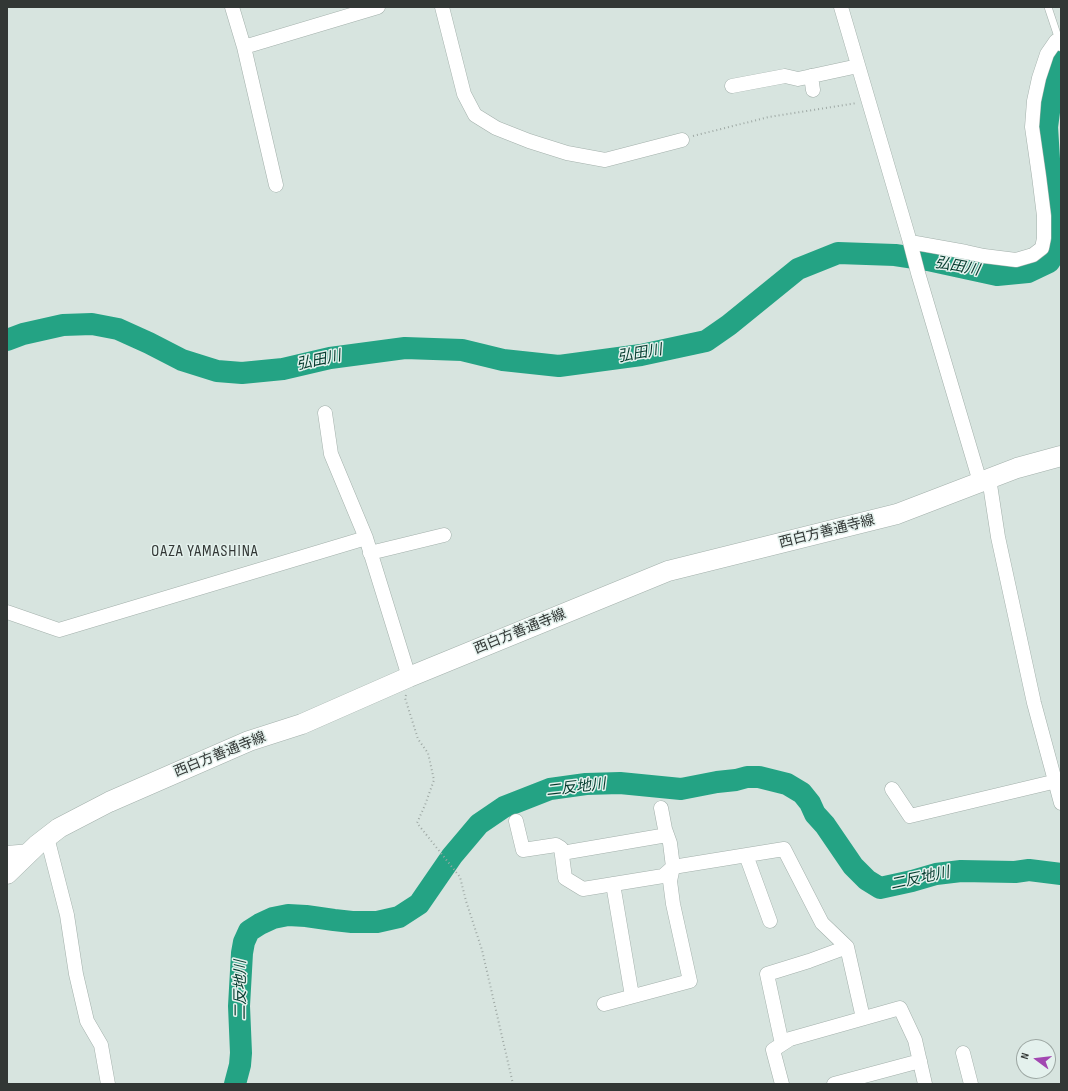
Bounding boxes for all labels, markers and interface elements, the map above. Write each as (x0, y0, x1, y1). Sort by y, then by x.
water label: 弘田川 (933, 254, 981, 280)
water label: 弘田川 (616, 341, 664, 367)
water label: 弘田川 (295, 348, 343, 374)
street label: 西白方善通寺線 (777, 512, 877, 552)
district label: OAZA YAMASHINA (151, 542, 259, 562)
street label: 西白方善通寺線 (471, 606, 569, 658)
street label: 西白方善通寺線 (171, 729, 269, 781)
water label: 二反地川 (545, 775, 607, 801)
water label: 二反地川 (889, 864, 951, 894)
water label: 二反地川 (232, 960, 250, 1020)
north arrow (1016, 1039, 1056, 1079)
text: N (1018, 1052, 1032, 1061)

